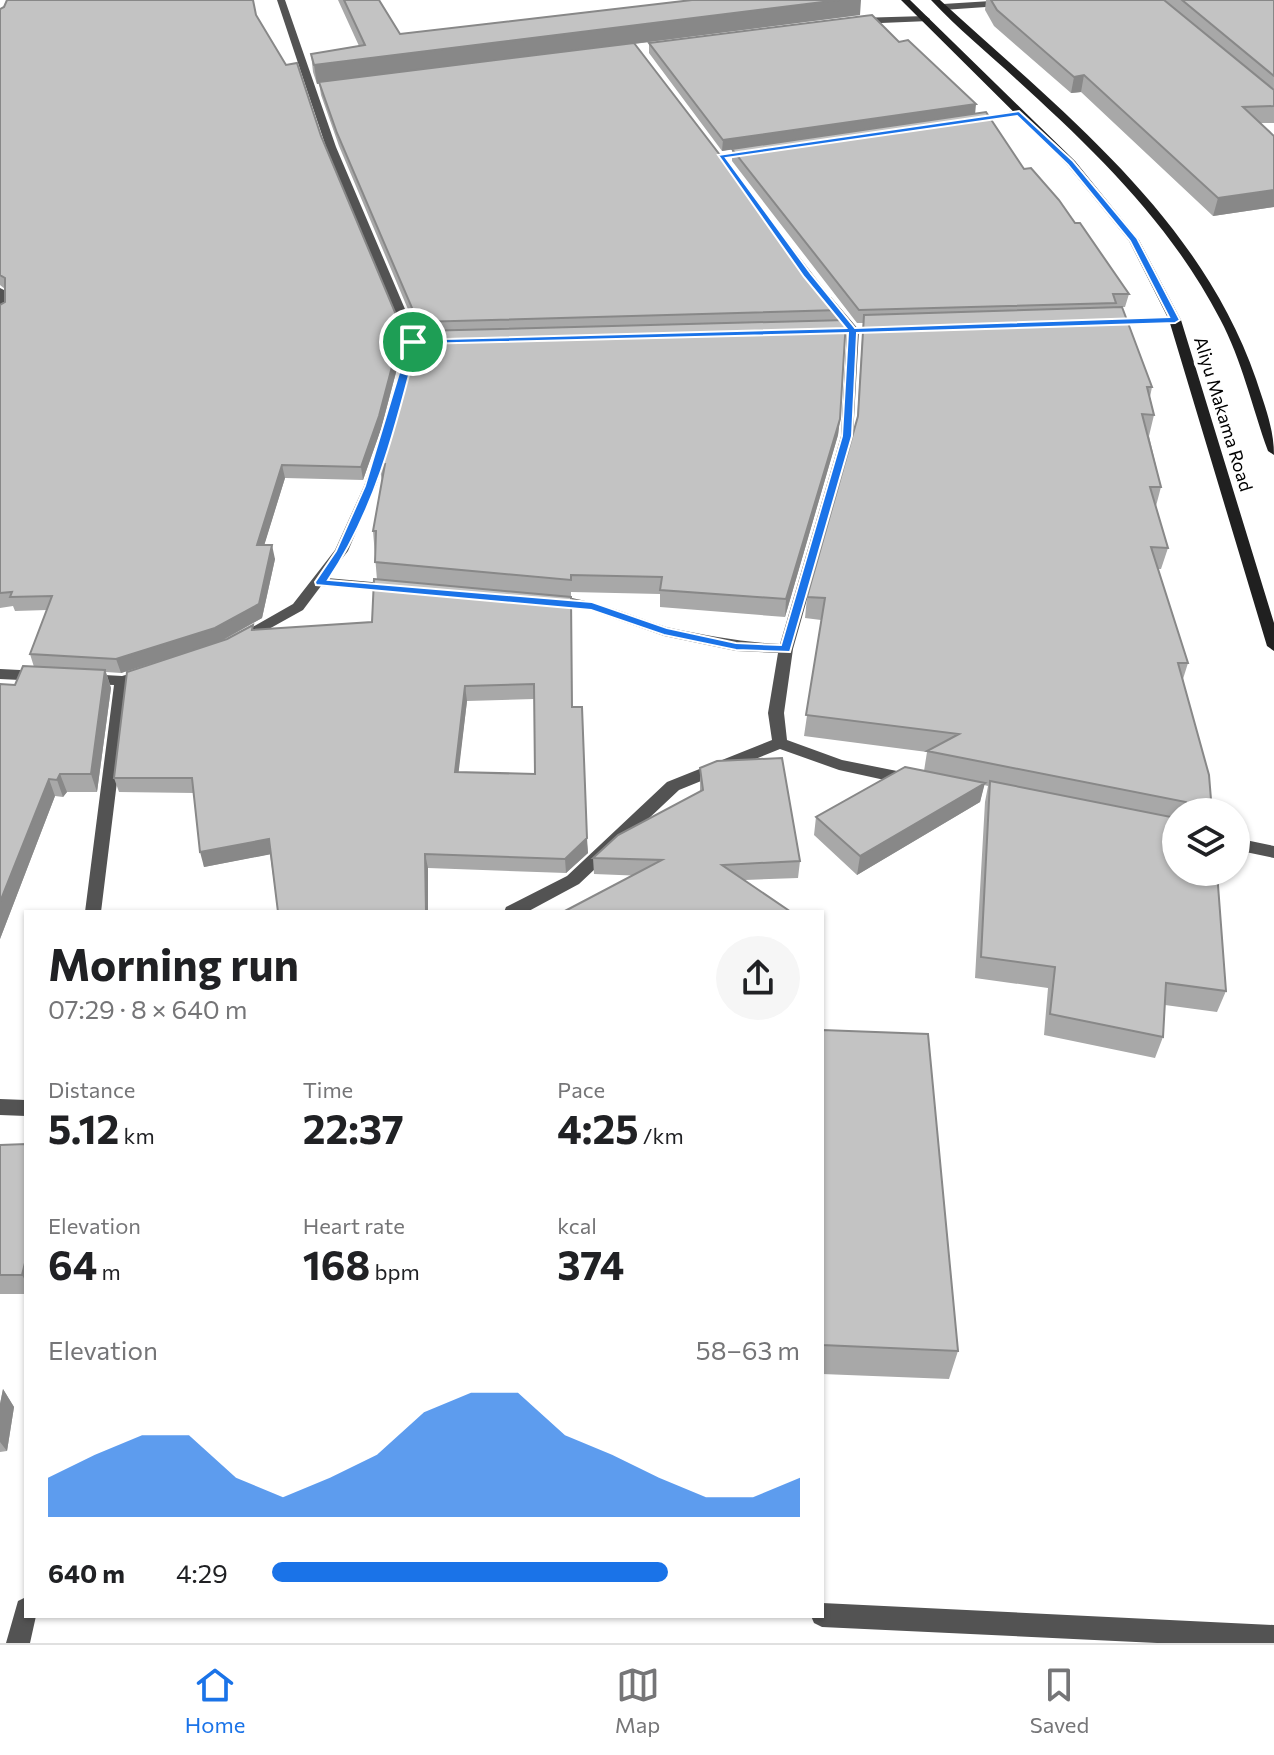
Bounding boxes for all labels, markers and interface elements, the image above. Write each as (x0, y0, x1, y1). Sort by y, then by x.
pin (379, 308, 447, 376)
icon: arrive (391, 320, 435, 364)
street label: Aliyu Makama Road (1190, 334, 1258, 494)
map controls (1162, 798, 1250, 886)
button: layers (1162, 798, 1250, 886)
text: Morning run (48, 936, 299, 990)
button: share (716, 936, 800, 1020)
text: 07:29 · 8 × 640 m (48, 993, 247, 1024)
text: Distance (48, 1076, 135, 1103)
text: Time (303, 1076, 353, 1103)
text: Pace (557, 1076, 605, 1103)
text: 5.12 (48, 1103, 119, 1152)
text: 22:37 (303, 1103, 404, 1152)
text: 4:25 (557, 1103, 639, 1152)
text: km (119, 1122, 155, 1149)
text: /km (639, 1122, 684, 1149)
text: Elevation (48, 1212, 141, 1239)
text: Heart rate (303, 1212, 405, 1239)
text: kcal (557, 1212, 597, 1239)
text: 64 (48, 1239, 97, 1288)
text: 168 (303, 1239, 370, 1288)
text: 374 (557, 1239, 624, 1288)
text: m (97, 1258, 121, 1285)
text: bpm (370, 1258, 420, 1285)
text: Elevation (48, 1334, 158, 1365)
text: 58–63 m (696, 1334, 800, 1365)
text: 640 m (48, 1557, 125, 1588)
text: 4:29 (176, 1557, 228, 1588)
tab: Home (185, 1663, 245, 1738)
tab: Map (615, 1663, 660, 1738)
tab: Saved (1030, 1663, 1089, 1738)

